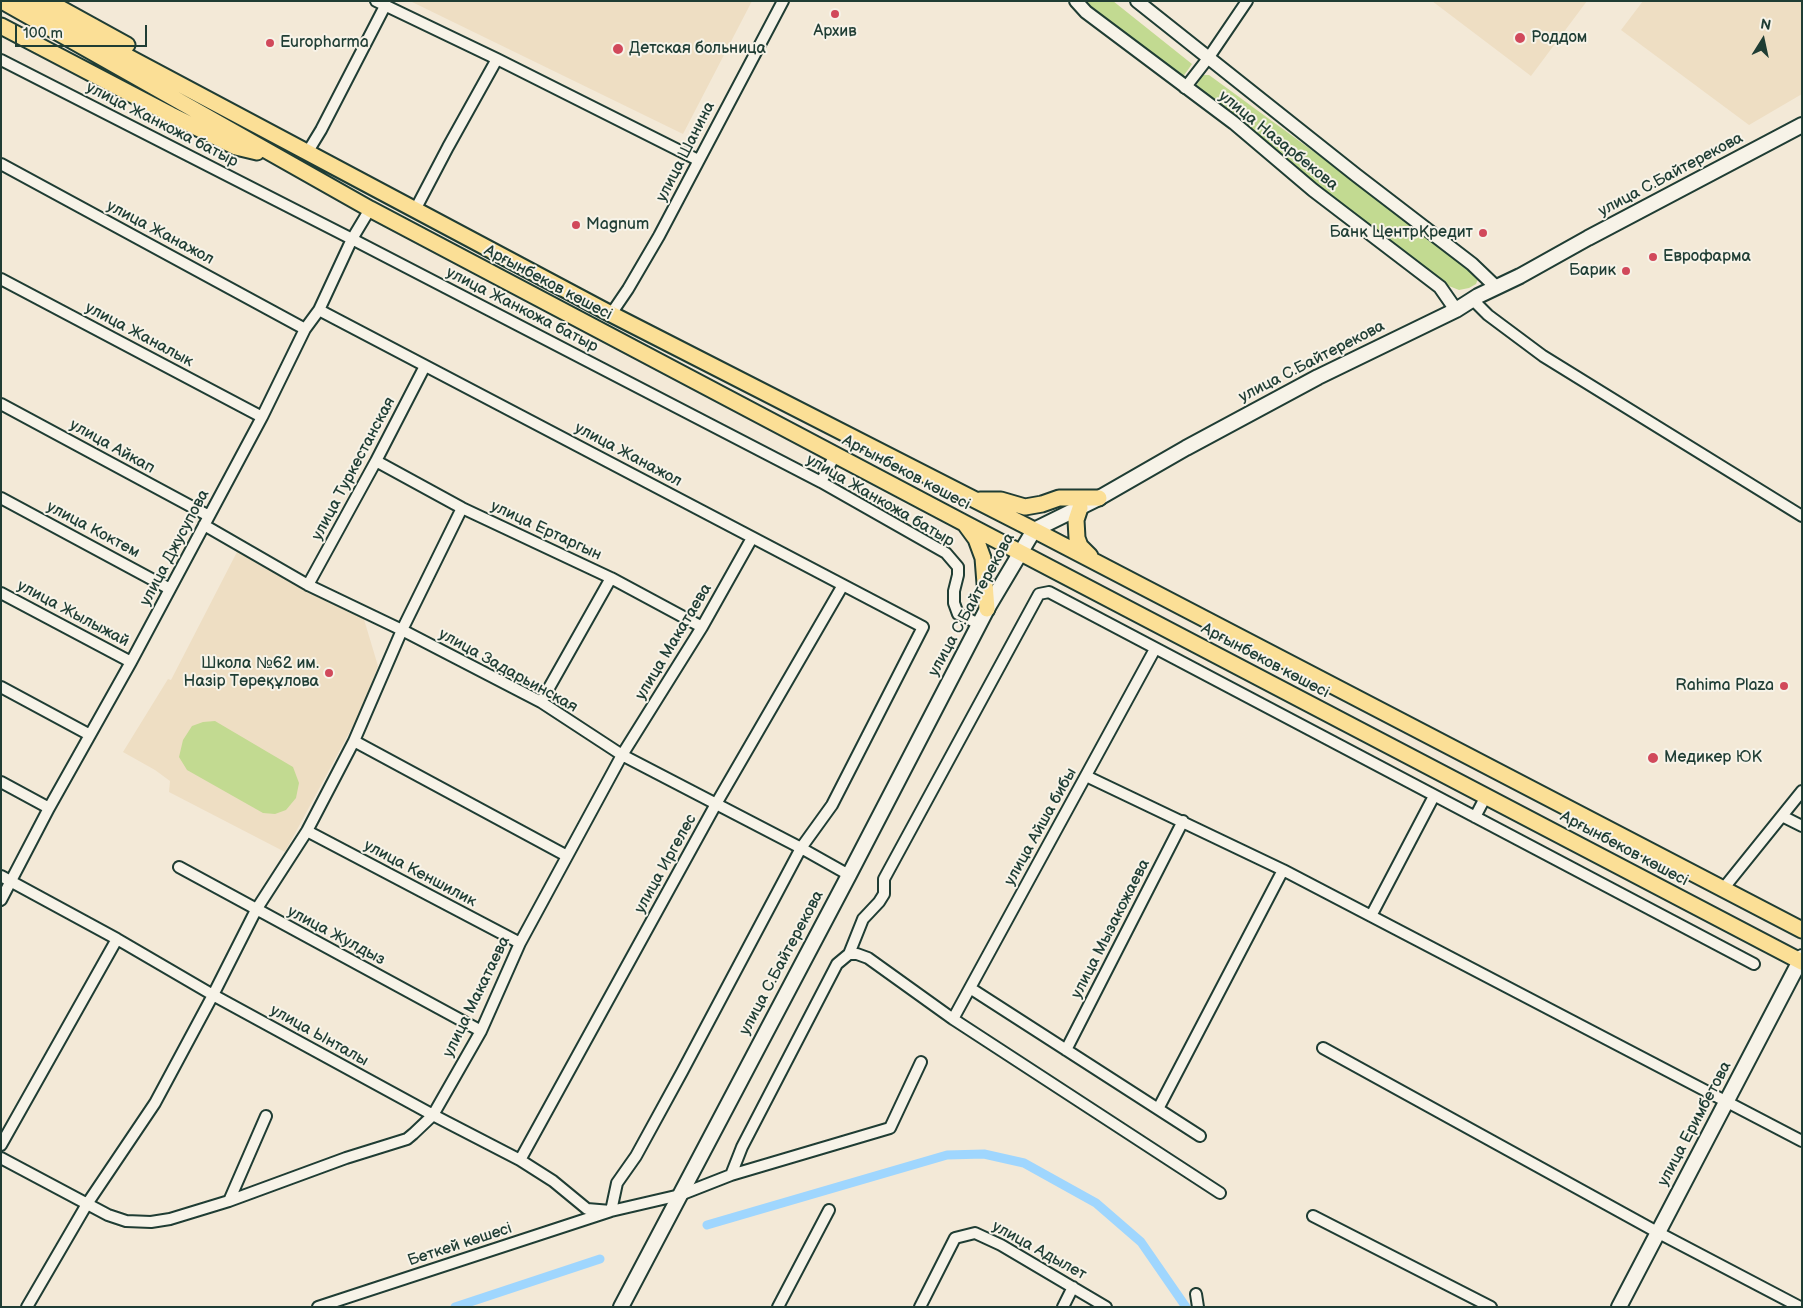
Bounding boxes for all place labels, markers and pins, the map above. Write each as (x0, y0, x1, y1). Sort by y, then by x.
marker: Архив (829, 8, 841, 20)
place label: Архив (813, 22, 857, 42)
place label: Роддом (1531, 28, 1587, 48)
marker: Роддом (1513, 31, 1527, 45)
place label: Europharma (280, 33, 369, 53)
marker: Europharma (264, 37, 276, 49)
place label: Детская больница (629, 39, 766, 59)
marker: Детская больница (611, 42, 625, 56)
place label: Magnum (586, 215, 649, 235)
marker: Magnum (570, 219, 582, 231)
place label: Банк ЦентрКредит (1330, 223, 1473, 243)
marker: Банк ЦентрКредит (1477, 227, 1489, 239)
place label: Еврофарма (1663, 247, 1751, 267)
marker: Еврофарма (1647, 251, 1659, 263)
place label: Барик (1569, 261, 1616, 281)
marker: Барик (1620, 265, 1632, 277)
place label: Школа №62 им. Назір Төреқұлова (184, 654, 319, 692)
marker: Школа №62 им. Назір Төреқұлова (323, 667, 335, 679)
place label: Rahima Plaza (1675, 676, 1774, 696)
marker: Rahima Plaza (1778, 680, 1790, 692)
place label: Медикер ЮK (1664, 748, 1762, 768)
marker: Медикер ЮK (1646, 751, 1660, 765)

